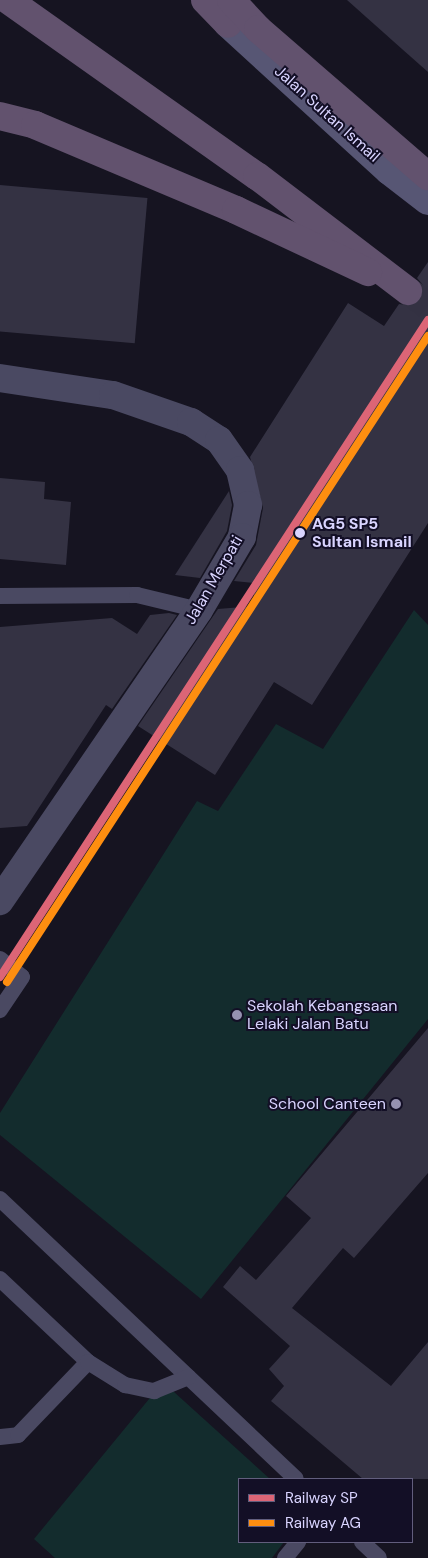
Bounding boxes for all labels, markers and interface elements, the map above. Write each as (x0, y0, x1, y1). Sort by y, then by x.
street label: Jalan Sultan Ismail (270, 62, 384, 166)
place label: AG5 SP5 Sultan Ismail (312, 514, 412, 552)
marker: AG5 SP5 Sultan Ismail (291, 524, 309, 542)
street label: Jalan Merpati (181, 532, 247, 628)
place label: Sekolah Kebangsaan Lelaki Jalan Batu (247, 996, 397, 1034)
marker: Sekolah Kebangsaan Lelaki Jalan Batu (231, 1009, 243, 1021)
place label: School Canteen (269, 1094, 386, 1114)
marker: School Canteen (390, 1098, 402, 1110)
legend (238, 1478, 413, 1543)
text: Railway SP (285, 1488, 358, 1508)
text: Railway AG (285, 1513, 361, 1533)

